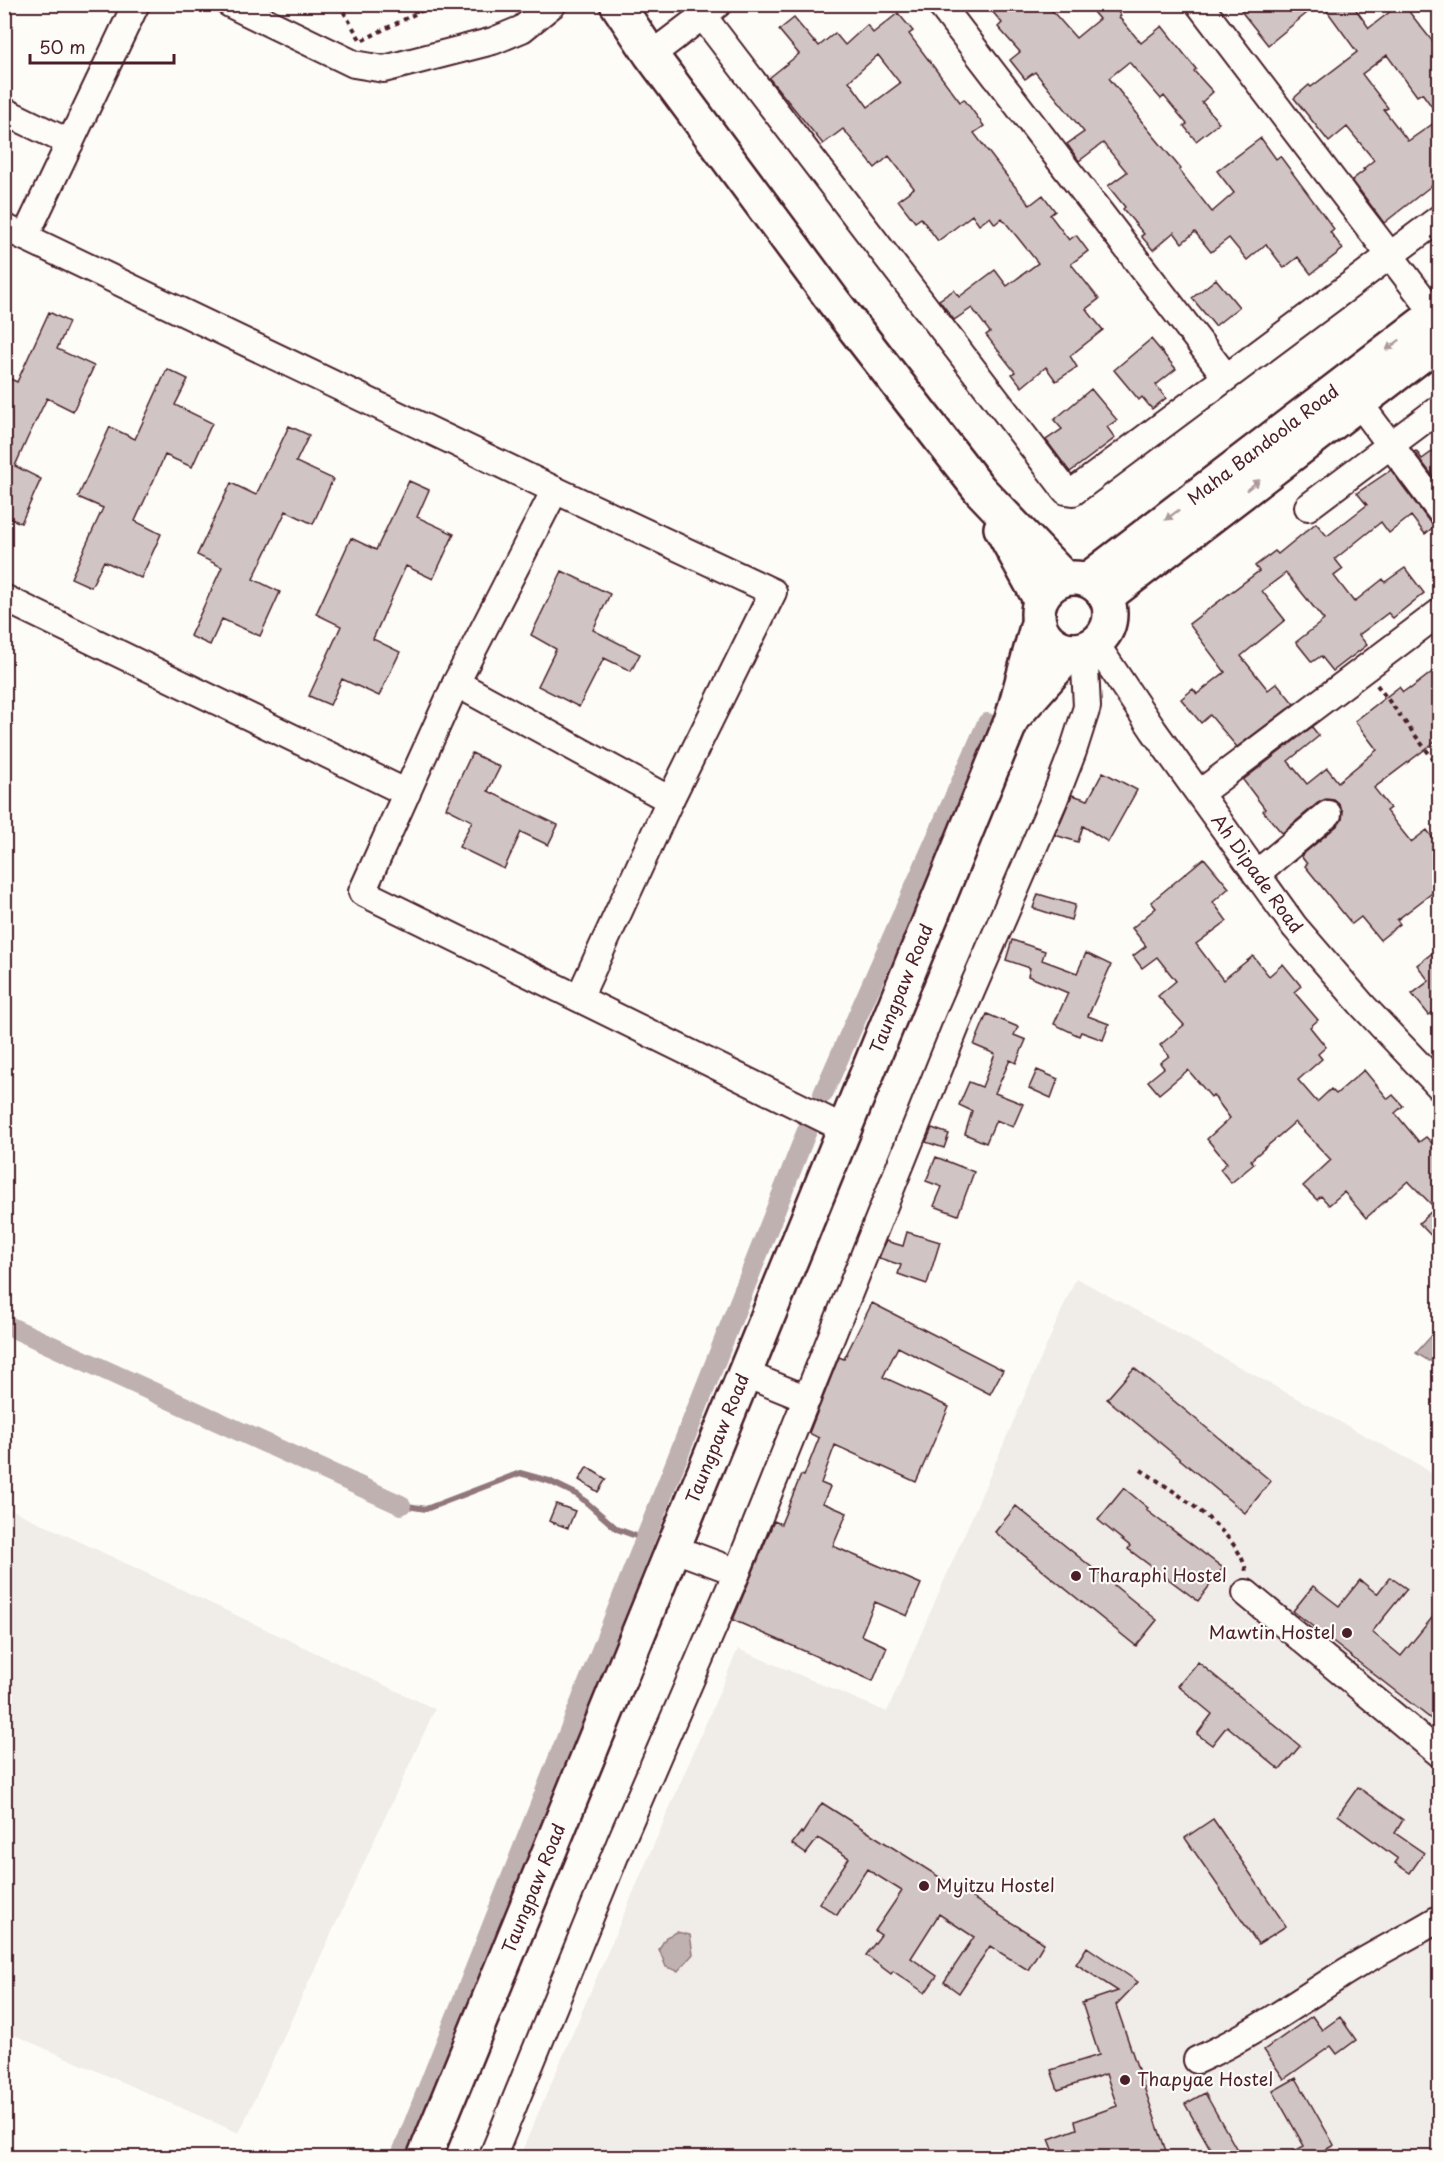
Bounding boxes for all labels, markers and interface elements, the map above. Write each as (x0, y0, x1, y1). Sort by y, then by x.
scale bar (30, 27, 174, 65)
text: 50 m (39, 33, 86, 60)
one-way arrow (1385, 339, 1401, 352)
street label: Maha Bandoola Road (1181, 377, 1344, 511)
one-way arrow (1244, 479, 1260, 491)
one-way arrow (1164, 509, 1180, 521)
street label: Ah Dipade Road (1206, 808, 1310, 939)
street label: Taungpaw Road (862, 919, 939, 1057)
street label: Taungpaw Road (678, 1369, 755, 1507)
place label: Tharaphi Hostel (1088, 1561, 1227, 1588)
marker: Tharaphi Hostel (1069, 1569, 1083, 1583)
place label: Mawtin Hostel (1209, 1618, 1335, 1645)
marker: Mawtin Hostel (1340, 1626, 1354, 1640)
street label: Taungpaw Road (494, 1819, 571, 1957)
place label: Myitzu Hostel (936, 1871, 1055, 1898)
marker: Myitzu Hostel (917, 1879, 931, 1893)
place label: Thapyae Hostel (1137, 2065, 1273, 2092)
marker: Thapyae Hostel (1118, 2073, 1132, 2087)

